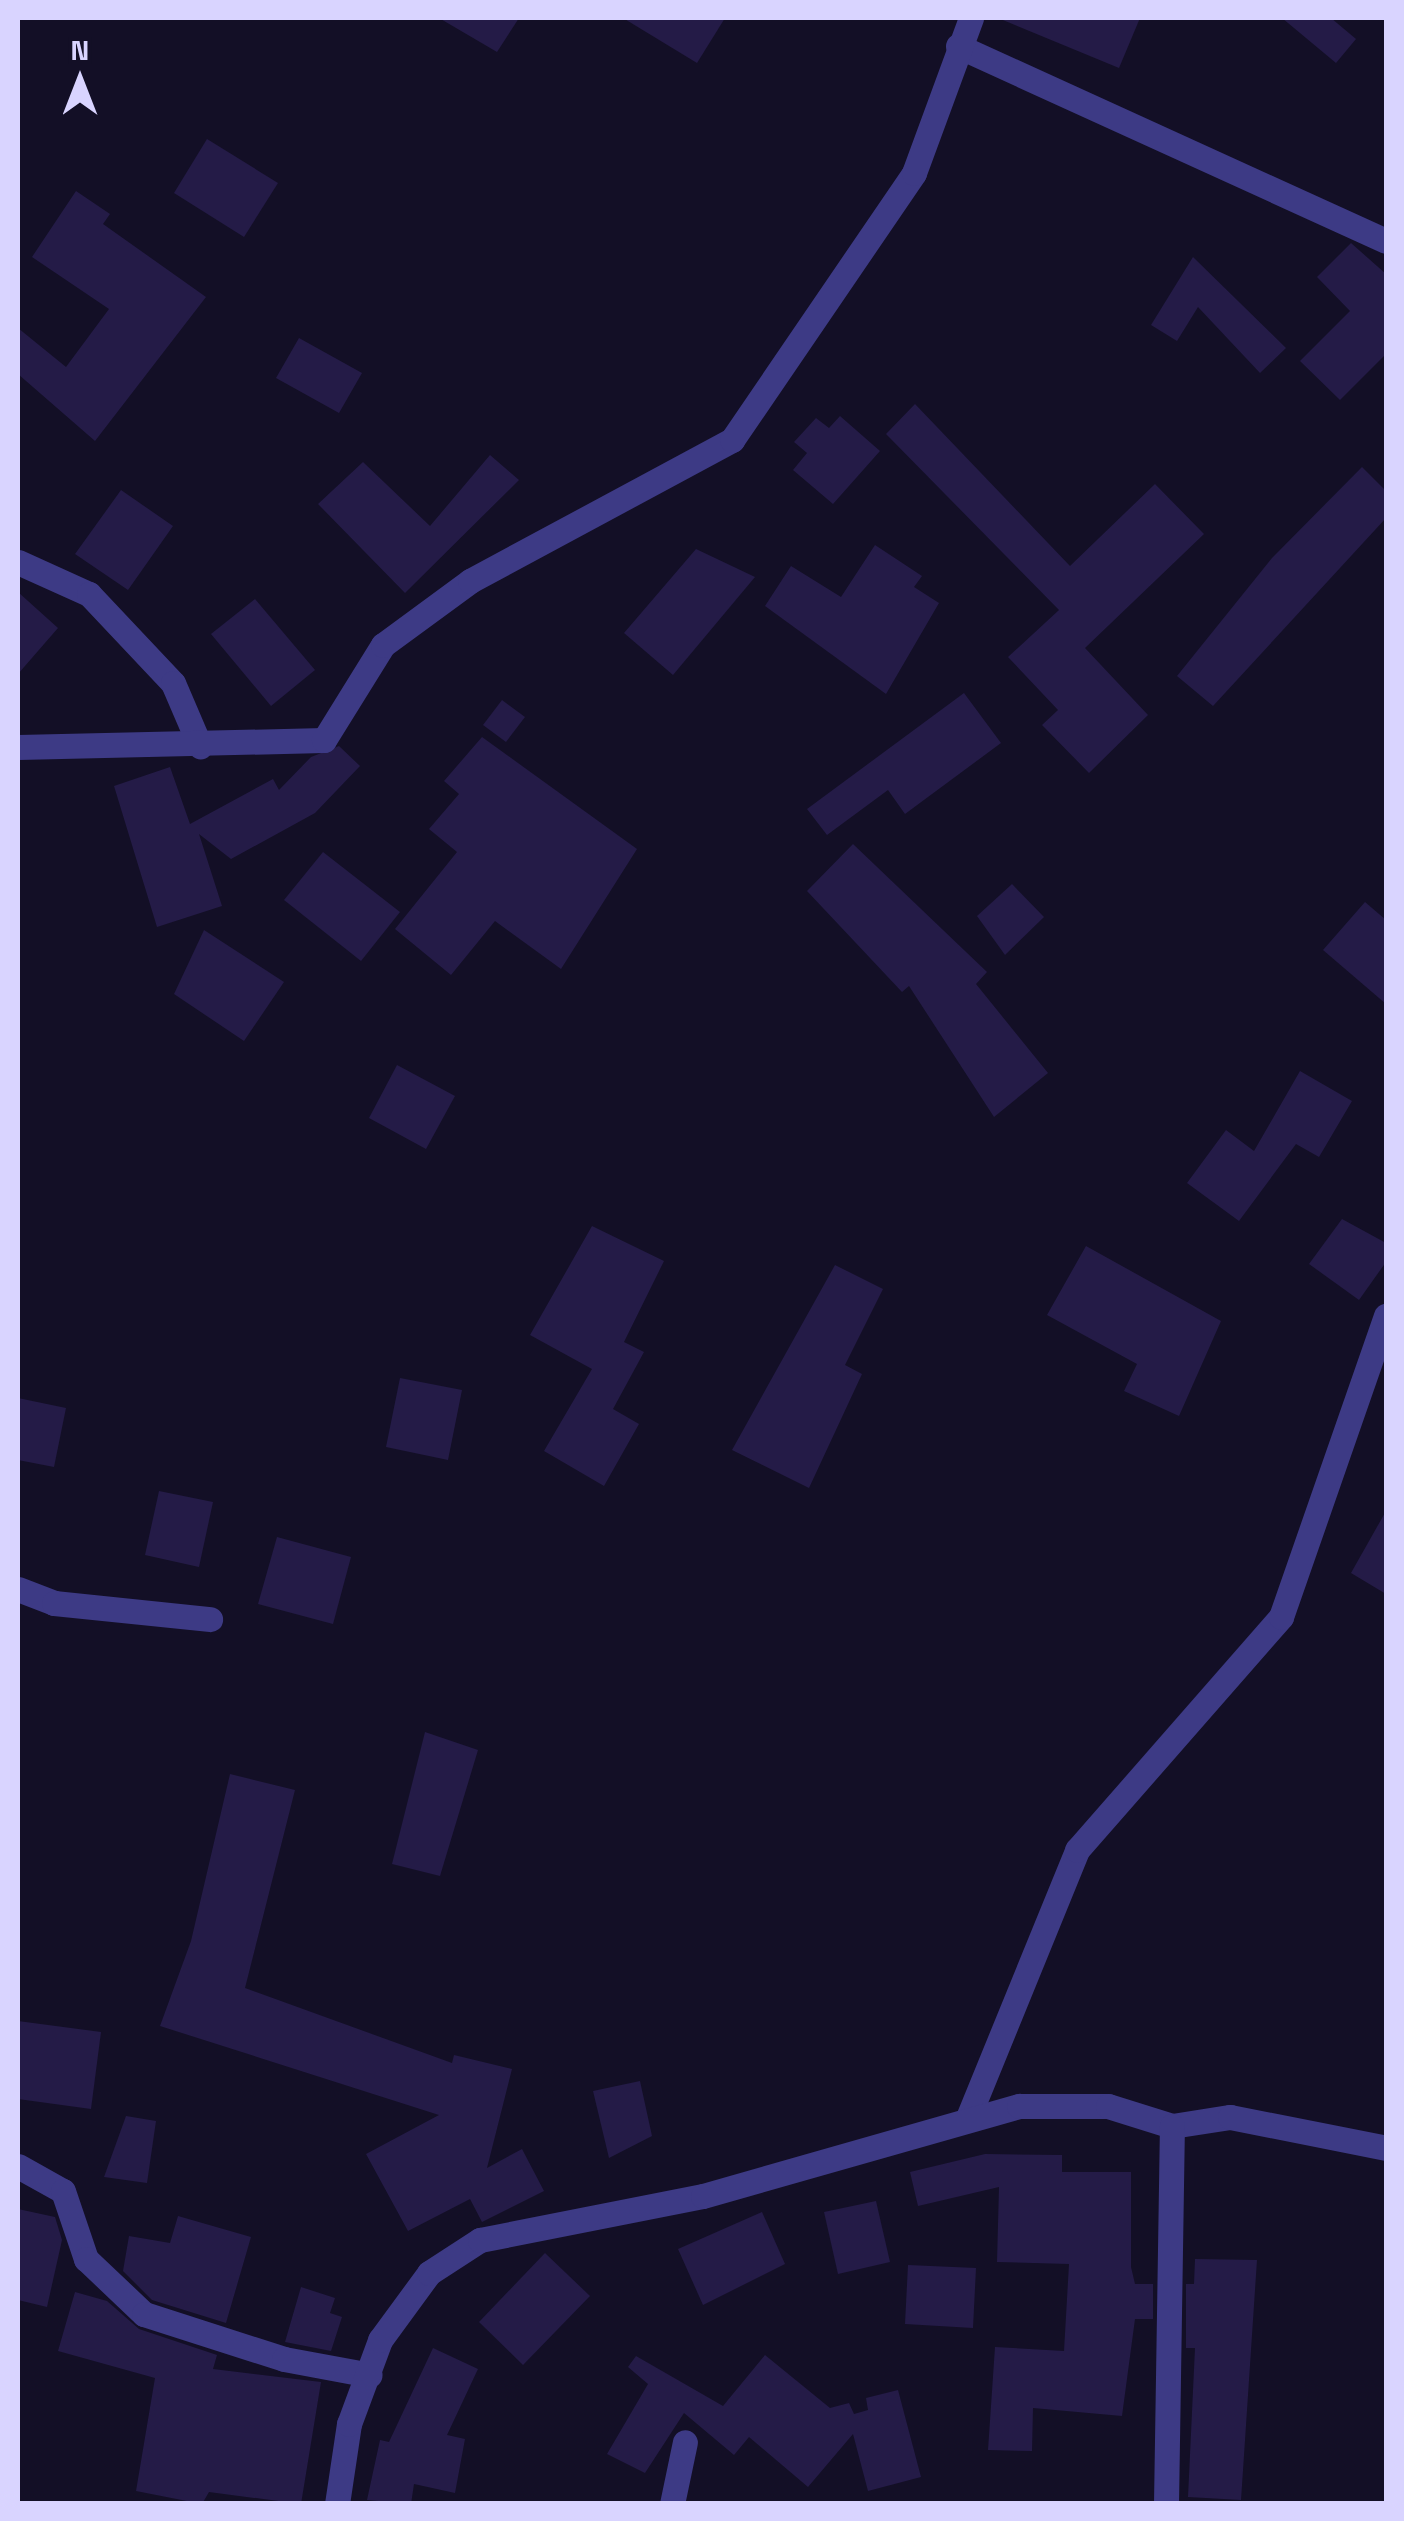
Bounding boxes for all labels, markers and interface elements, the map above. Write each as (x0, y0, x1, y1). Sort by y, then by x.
north arrow (30, 30, 130, 130)
text: N (71, 32, 89, 68)

